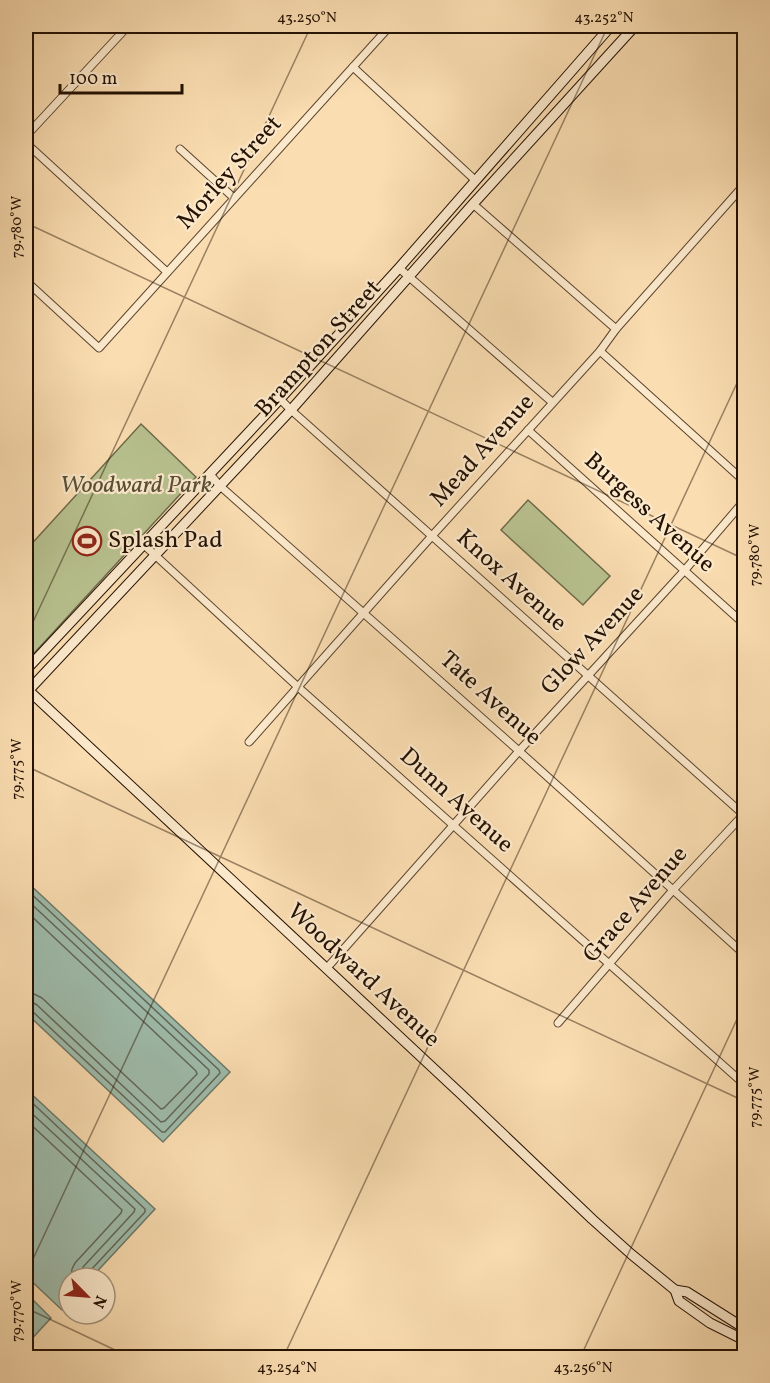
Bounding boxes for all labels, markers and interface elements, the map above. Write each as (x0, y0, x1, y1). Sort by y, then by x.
text: 43.250°N (277, 8, 337, 29)
text: 43.252°N (574, 8, 634, 29)
scale bar (60, 57, 182, 95)
text: 100 m (69, 67, 118, 92)
street label: Morley Street (170, 109, 290, 237)
text: 79.780°W (7, 196, 28, 258)
street label: Brampton Street (248, 273, 390, 425)
street label: Mead Avenue (423, 387, 543, 515)
street label: Burgess Avenue (576, 445, 722, 581)
park label: Woodward Park (60, 469, 212, 503)
street label: Knox Avenue (448, 522, 574, 640)
place label: Splash Pad (108, 524, 223, 558)
text: 79.780°W (745, 524, 766, 586)
sports icon: Splash Pad (71, 525, 103, 557)
street label: Glow Avenue (533, 579, 653, 703)
street label: Tate Avenue (431, 644, 549, 754)
text: 79.775°W (7, 738, 28, 800)
street label: Dunn Avenue (391, 741, 521, 861)
street label: Grace Avenue (576, 839, 696, 971)
street label: Woodward Avenue (279, 896, 447, 1056)
text: 79.775°W (745, 1066, 766, 1128)
north arrow (57, 1266, 117, 1326)
text: 79.770°W (7, 1280, 28, 1342)
text: N (86, 1292, 111, 1312)
text: 43.254°N (257, 1358, 317, 1379)
text: 43.256°N (553, 1358, 613, 1379)

